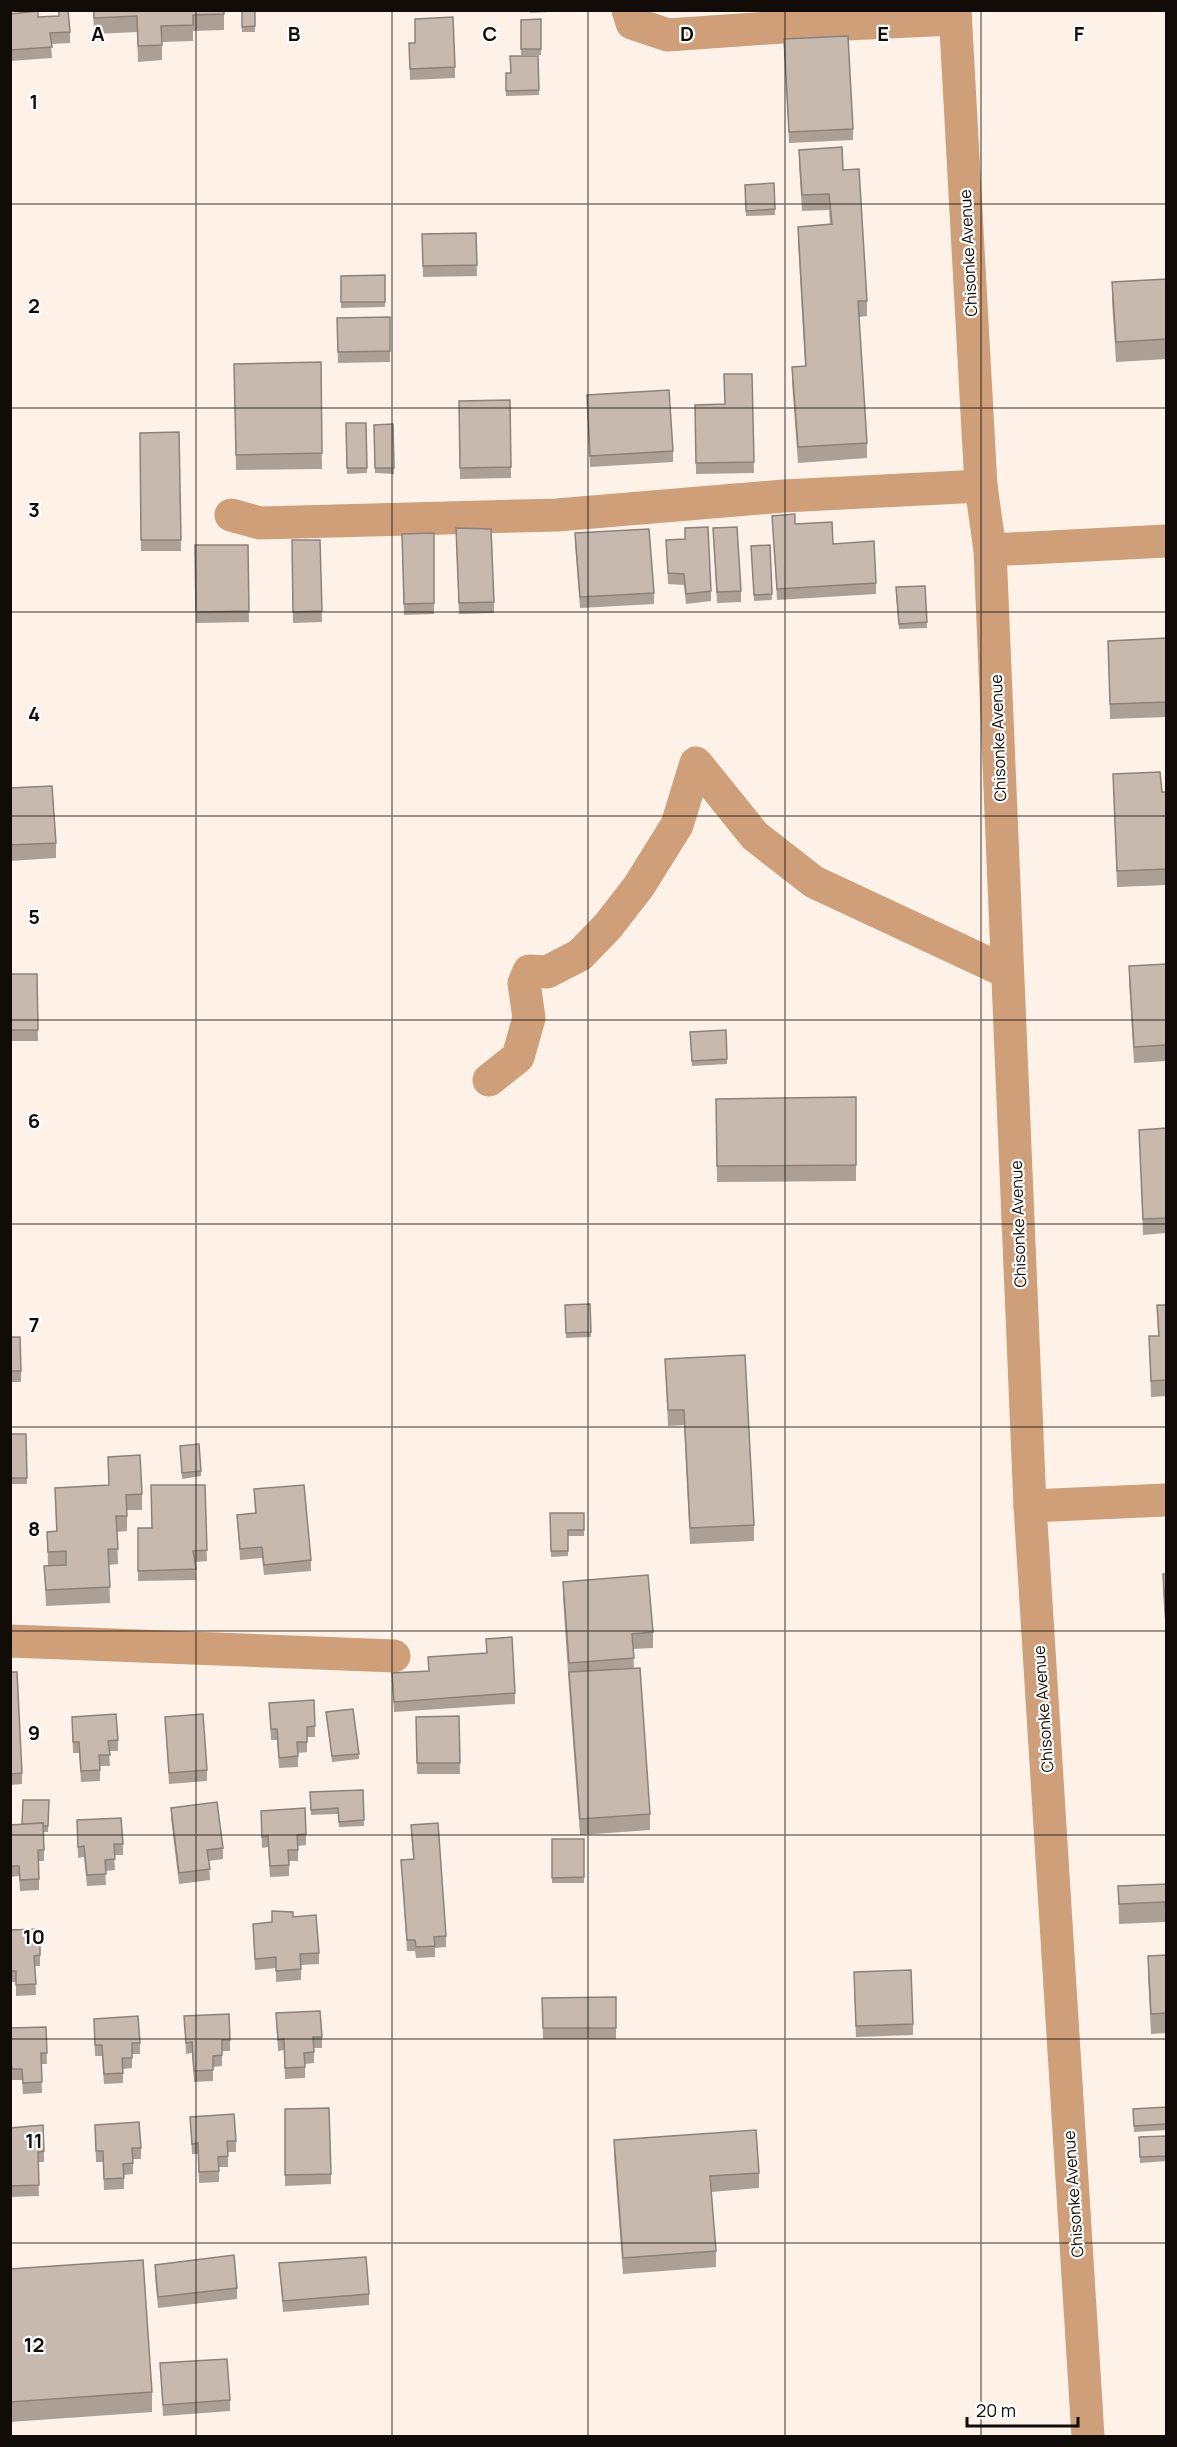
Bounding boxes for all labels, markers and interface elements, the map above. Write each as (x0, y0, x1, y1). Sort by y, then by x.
text: A (91, 20, 105, 47)
text: B (288, 20, 301, 47)
text: C (483, 20, 497, 47)
text: D (680, 20, 694, 47)
text: E (877, 20, 889, 47)
text: F (1074, 20, 1085, 47)
text: 1 (30, 88, 38, 115)
street label: Chisonke Avenue (954, 189, 982, 317)
text: 2 (28, 292, 40, 319)
text: 3 (28, 496, 40, 523)
street label: Chisonke Avenue (985, 674, 1011, 802)
text: 4 (28, 700, 40, 727)
text: 5 (28, 903, 40, 930)
text: 6 (28, 1107, 40, 1134)
street label: Chisonke Avenue (1005, 1160, 1031, 1288)
text: 7 (29, 1311, 39, 1338)
text: 8 (28, 1515, 40, 1542)
street label: Chisonke Avenue (1028, 1645, 1058, 1773)
text: 9 (28, 1719, 40, 1746)
text: 10 (23, 1923, 45, 1950)
text: 11 (25, 2127, 43, 2154)
street label: Chisonke Avenue (1058, 2130, 1088, 2258)
text: 12 (24, 2331, 44, 2358)
scale bar (967, 2390, 1078, 2428)
text: 20 m (976, 2398, 1016, 2422)

